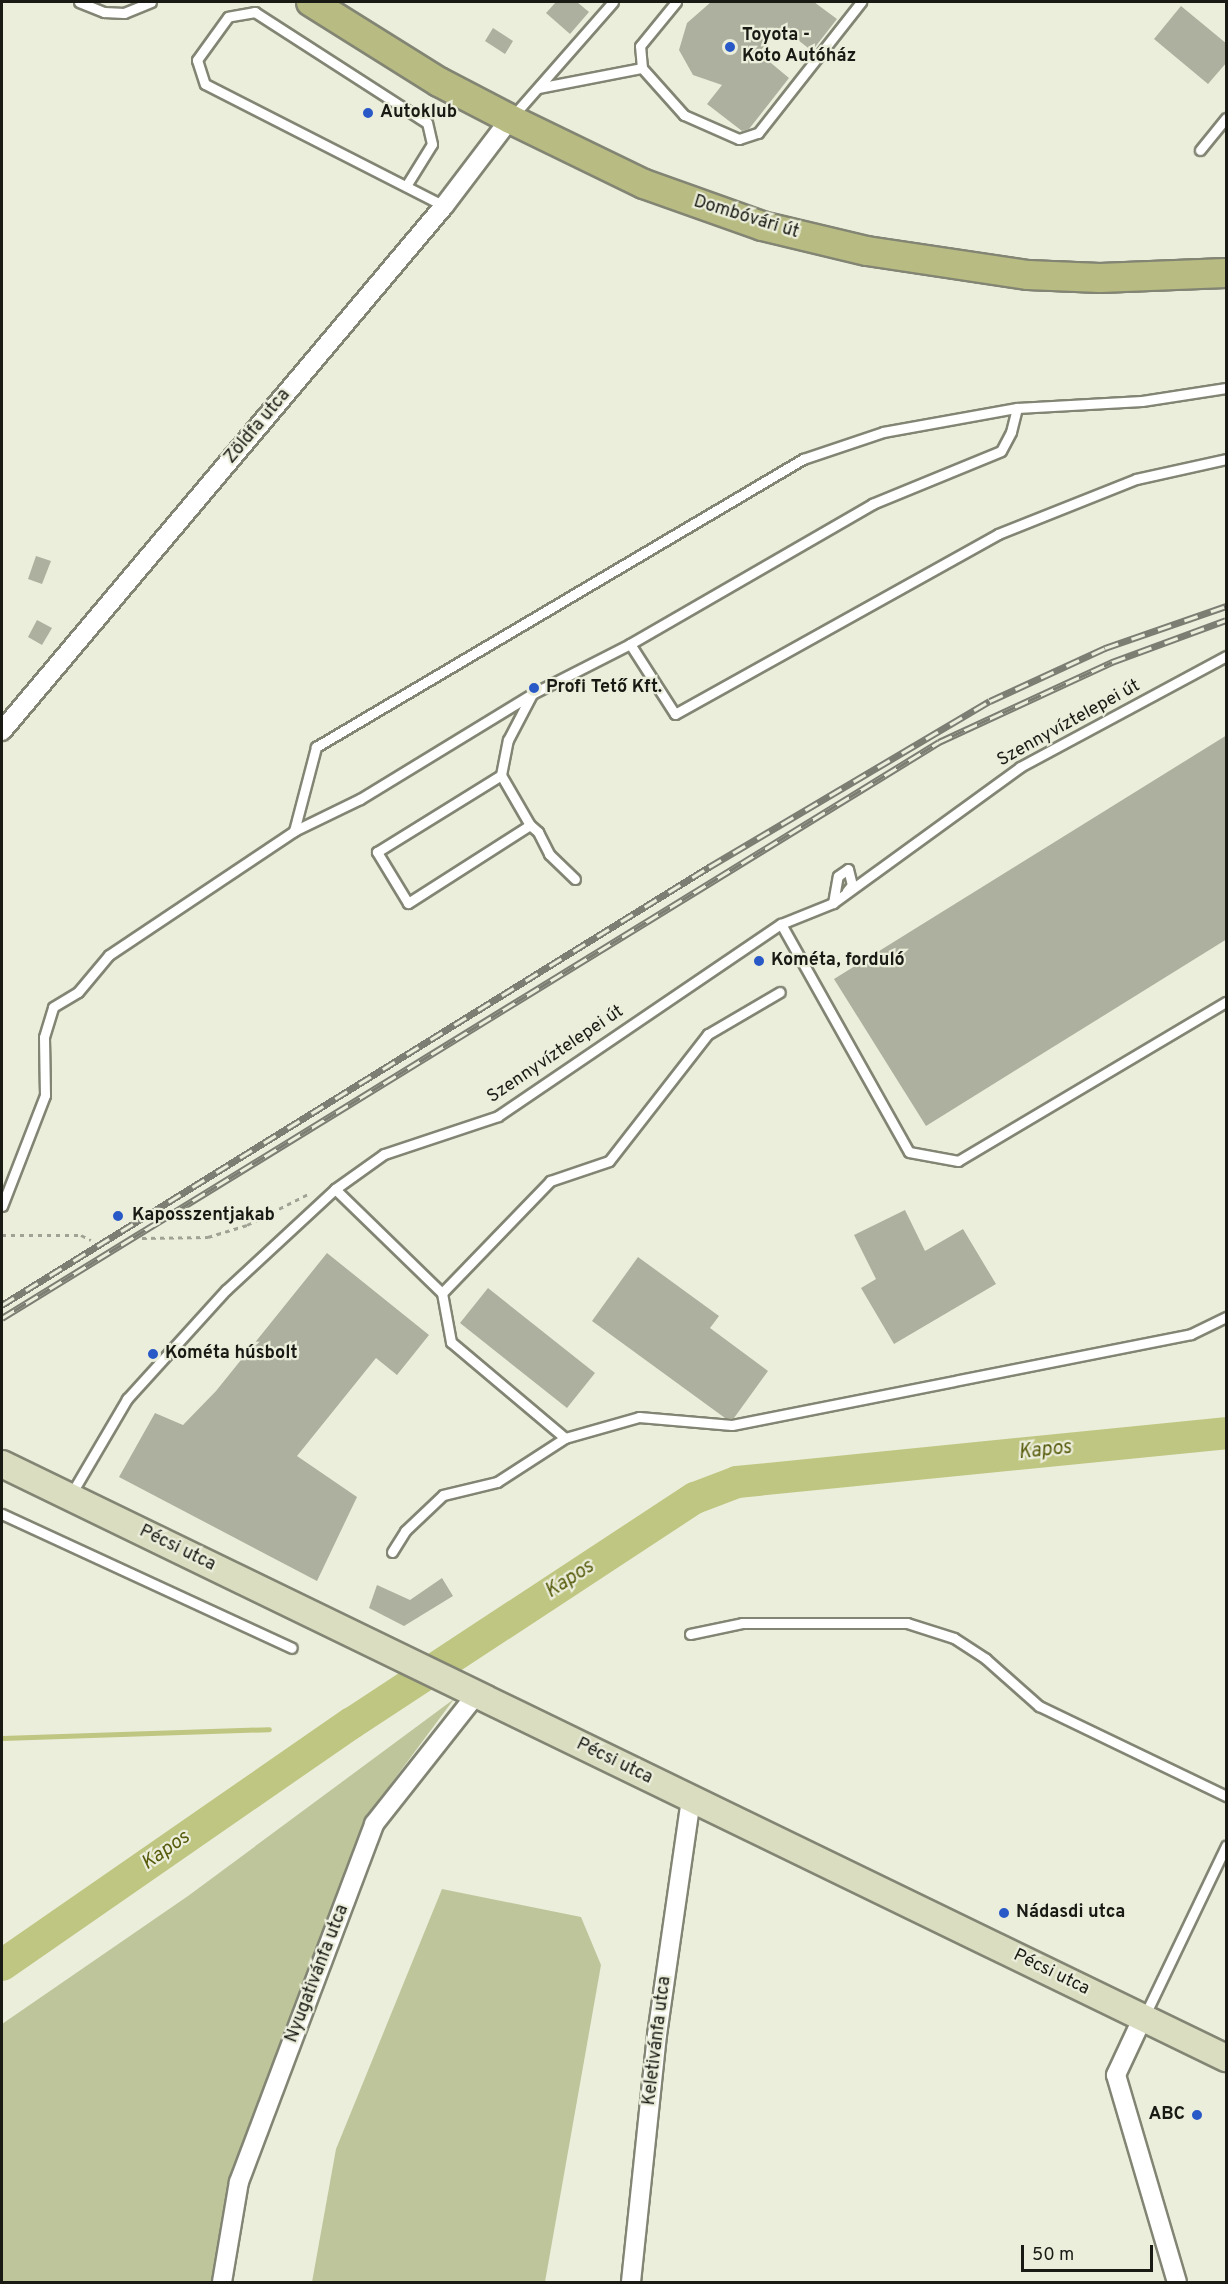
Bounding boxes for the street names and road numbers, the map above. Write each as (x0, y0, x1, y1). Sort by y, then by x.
street label: Dombóvári út (691, 192, 801, 244)
street label: Zöldfa utca (221, 385, 295, 469)
street label: Szennyvíztelepei út (994, 676, 1144, 772)
street label: Szennyvíztelepei út (484, 1001, 628, 1109)
street label: Pécsi utca (135, 1521, 219, 1577)
street label: Pécsi utca (572, 1734, 656, 1790)
street label: Nyugativánfa utca (282, 1902, 354, 2046)
street label: Pécsi utca (1009, 1945, 1093, 2001)
street label: Keletivánfa utca (639, 1975, 677, 2107)

